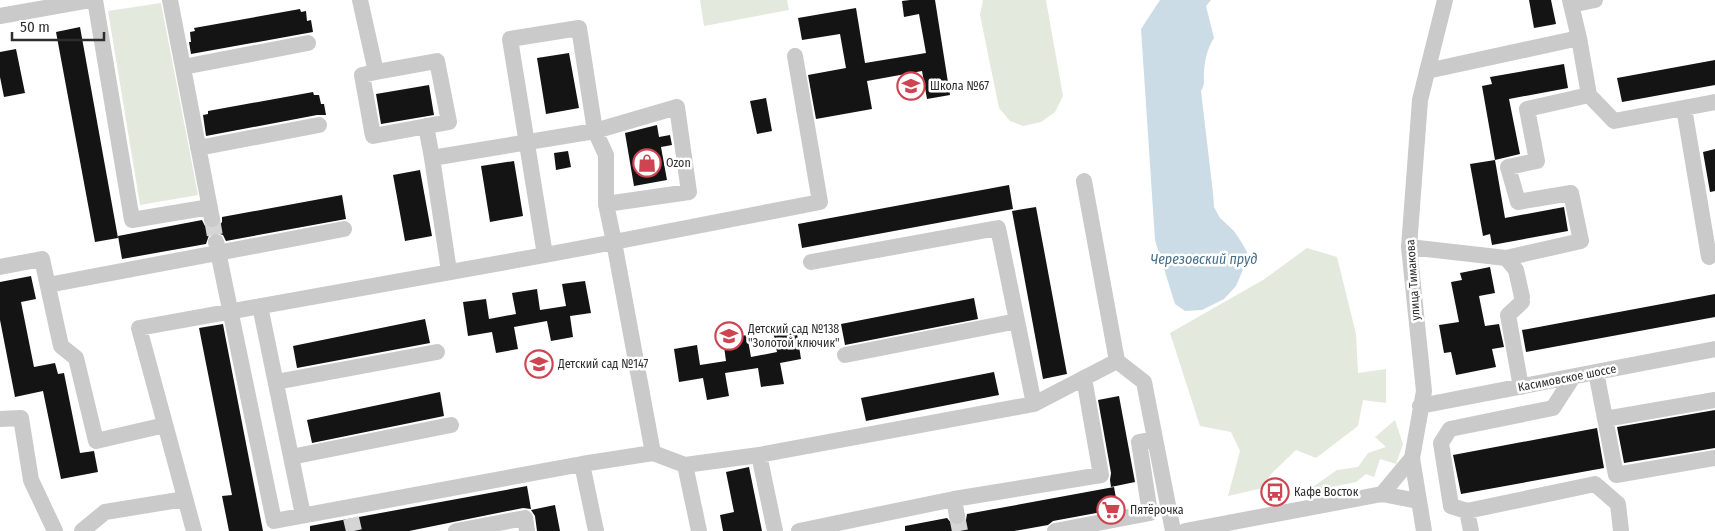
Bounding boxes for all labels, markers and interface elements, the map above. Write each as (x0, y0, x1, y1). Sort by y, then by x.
scale bar (12, 10, 105, 42)
text: 50 m (20, 18, 50, 36)
school or university icon: Школа №67 (896, 71, 926, 101)
place label: Школа №67 (930, 79, 989, 93)
shop icon: Ozon (632, 148, 662, 178)
place label: Ozon (666, 156, 691, 170)
street label: улица Тимакова (1403, 239, 1423, 321)
water label: Черезовский пруд (1151, 251, 1257, 268)
school or university icon: Детский сад №138 "Золотой ключик" (714, 321, 744, 351)
place label: Детский сад №138 "Золотой ключик" (747, 322, 840, 350)
school or university icon: Детский сад №147 (524, 349, 554, 379)
place label: Детский сад №147 (557, 357, 648, 371)
street label: Касимовское шоссе (1517, 362, 1617, 394)
bus stop icon: Кафе Восток (1260, 477, 1290, 507)
place label: Кафе Восток (1294, 485, 1359, 499)
supermarket icon: Пятёрочка (1096, 495, 1126, 525)
place label: Пятёрочка (1130, 503, 1184, 517)

